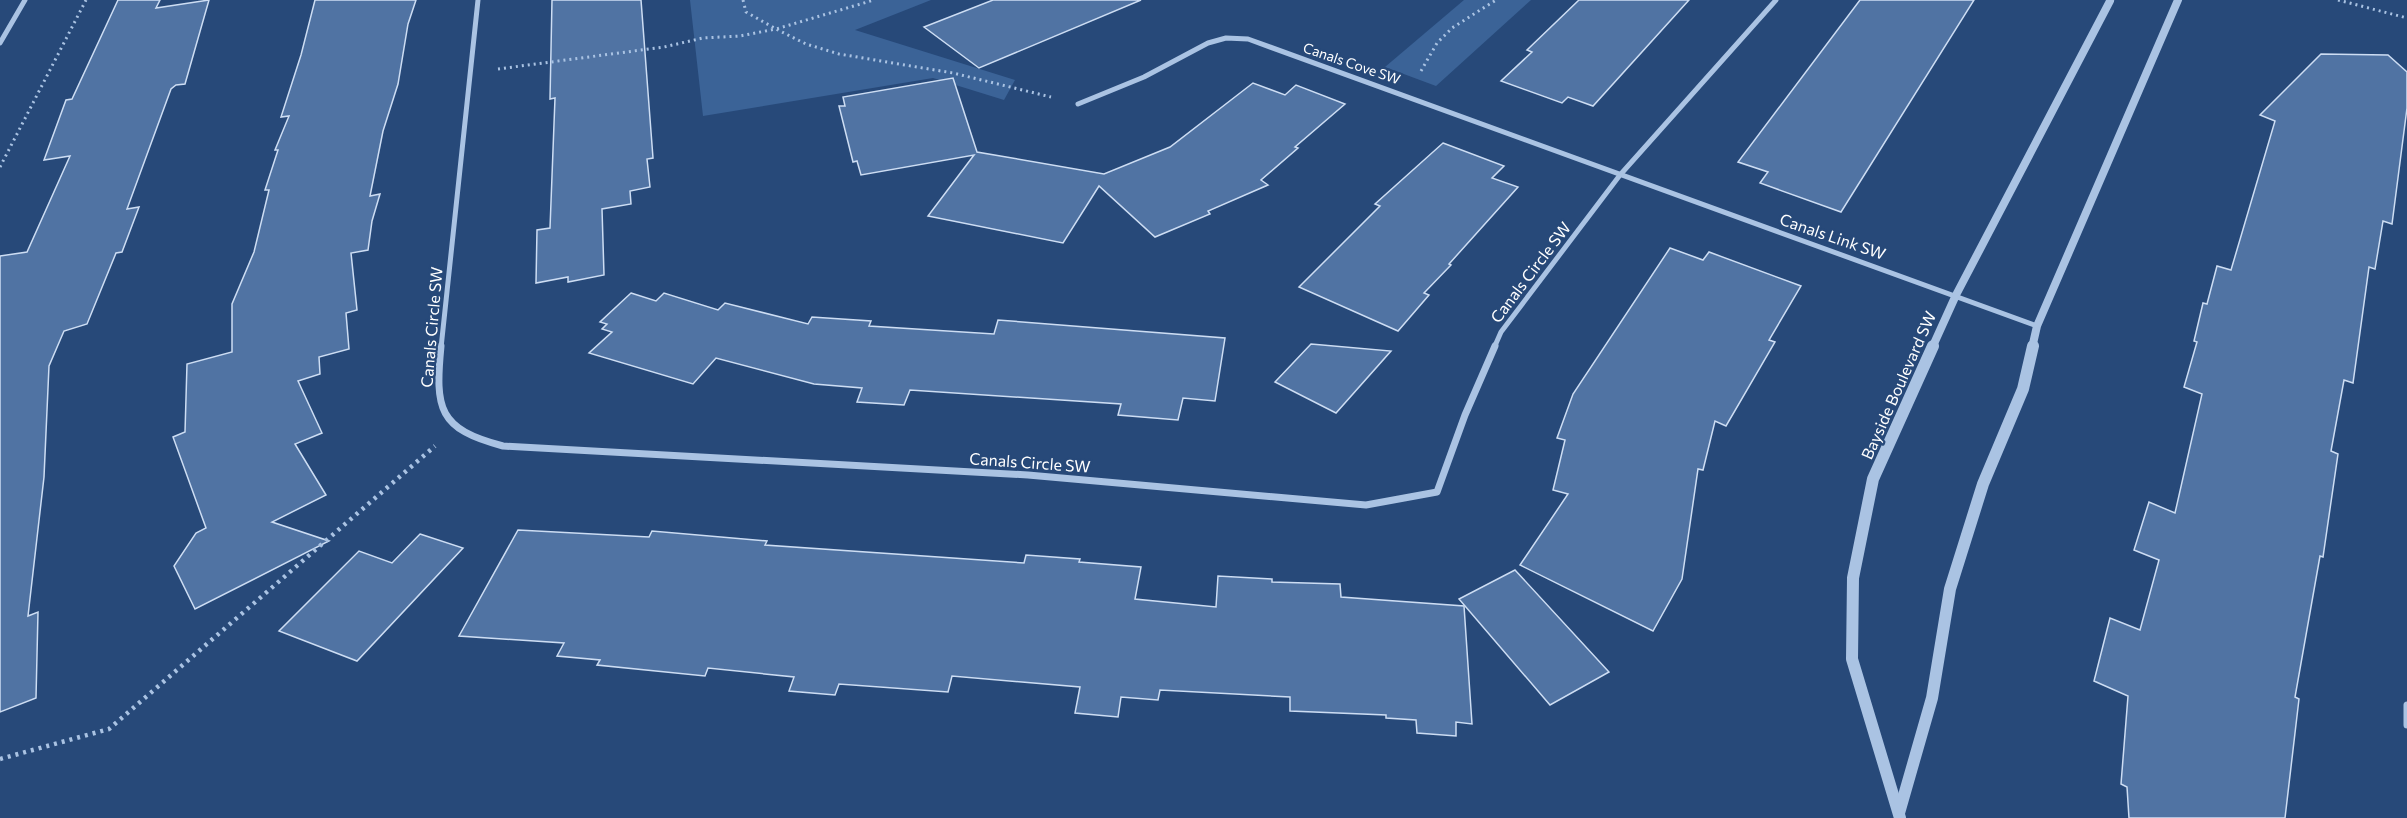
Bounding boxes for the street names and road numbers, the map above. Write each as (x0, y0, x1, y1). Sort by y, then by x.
street label: Canals Cove SW (1301, 38, 1403, 88)
street label: Canals Link SW (1778, 209, 1888, 263)
street label: Canals Circle SW (1486, 218, 1574, 326)
street label: Canals Circle SW (416, 266, 446, 388)
street label: Bayside Boulevard SW (1857, 308, 1939, 462)
street label: Canals Circle SW (969, 448, 1091, 476)

